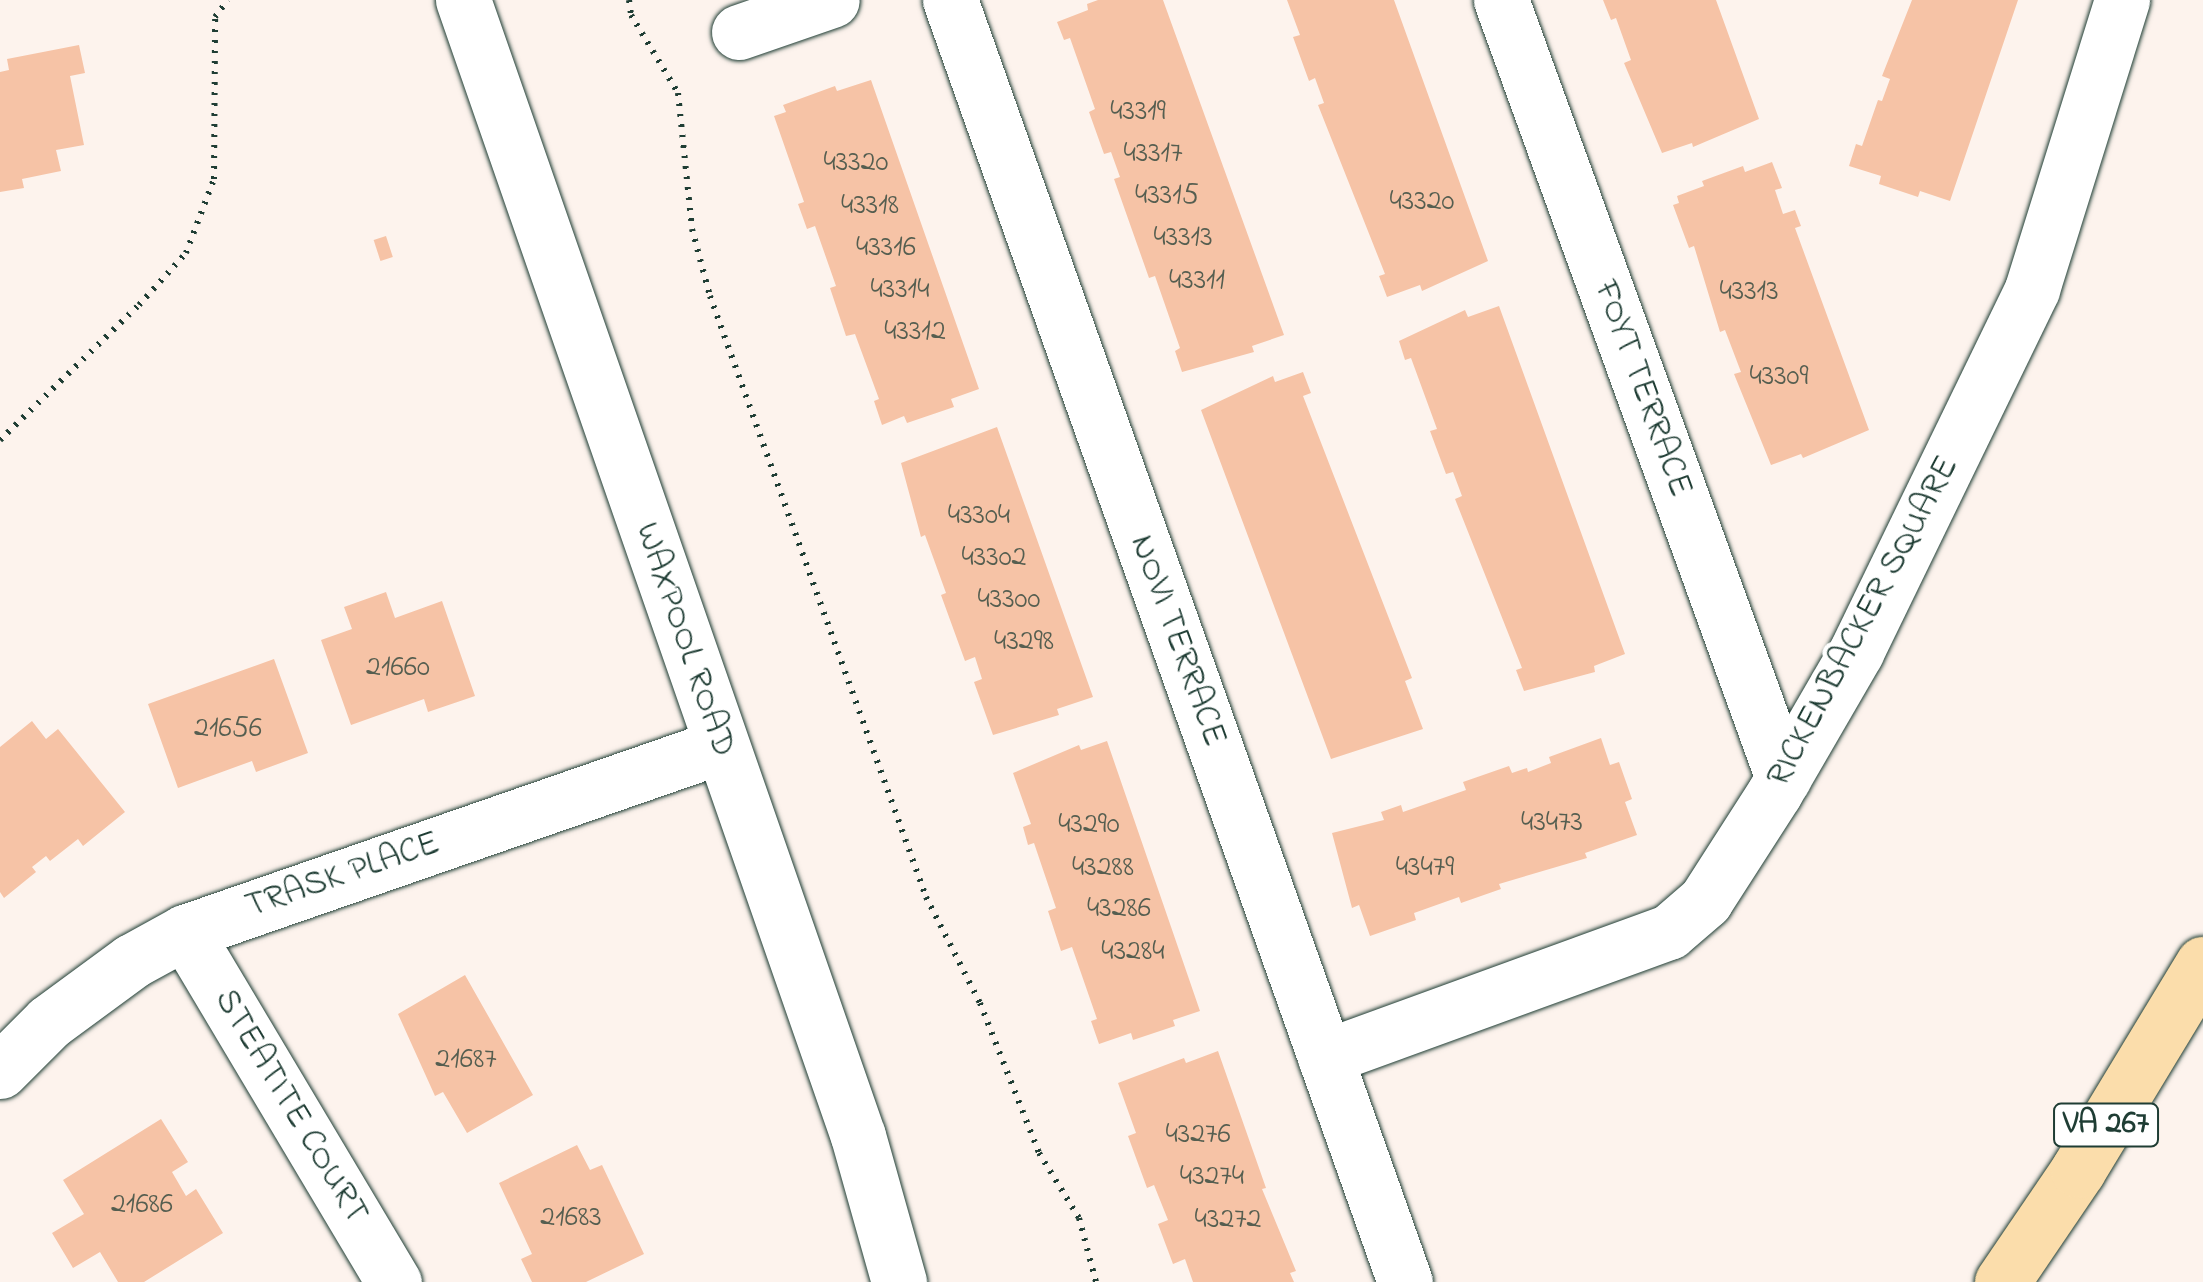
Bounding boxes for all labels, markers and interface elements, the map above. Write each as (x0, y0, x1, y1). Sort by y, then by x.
house number: 43319 (1110, 94, 1166, 130)
house number: 43317 (1123, 136, 1183, 172)
house number: 43320 (823, 145, 889, 181)
house number: 43315 (1135, 178, 1199, 214)
house number: 43320 (1389, 184, 1455, 220)
house number: 43318 (841, 188, 899, 224)
house number: 43313 (1153, 220, 1213, 256)
house number: 43316 (856, 230, 916, 266)
house number: 43311 (1169, 263, 1225, 299)
house number: 43314 (870, 272, 930, 308)
house number: 43313 (1719, 274, 1779, 310)
street label: FOYT TERRACE (1583, 275, 1701, 503)
house number: 43312 (884, 314, 946, 350)
house number: 43309 (1749, 359, 1809, 395)
street label: RICKENBACKER SQUARE (1759, 449, 1969, 795)
house number: 43304 (948, 498, 1010, 534)
street label: WAXPOOL ROAD (624, 518, 744, 762)
street label: NOVI TERRACE (1119, 530, 1235, 752)
house number: 43302 (961, 540, 1027, 576)
house number: 43300 (977, 582, 1041, 618)
house number: 43298 (994, 624, 1054, 660)
house number: 21660 (366, 650, 430, 686)
house number: 21656 (194, 711, 262, 747)
house number: 43473 (1521, 805, 1583, 841)
house number: 43290 (1058, 807, 1120, 843)
street label: TRASK PLACE (241, 823, 445, 929)
house number: 43288 (1072, 850, 1134, 886)
house number: 43479 (1396, 850, 1454, 886)
house number: 43286 (1087, 891, 1151, 927)
house number: 43284 (1101, 934, 1165, 970)
street label: STEATITE COURT (203, 982, 377, 1232)
house number: 21687 (435, 1042, 497, 1078)
road number: VA 267 (2051, 1098, 2161, 1152)
house number: 43276 (1165, 1117, 1231, 1153)
house number: 43274 (1180, 1159, 1244, 1195)
house number: 21686 (111, 1187, 173, 1223)
house number: 21683 (540, 1200, 602, 1236)
house number: 43272 (1195, 1202, 1261, 1238)

